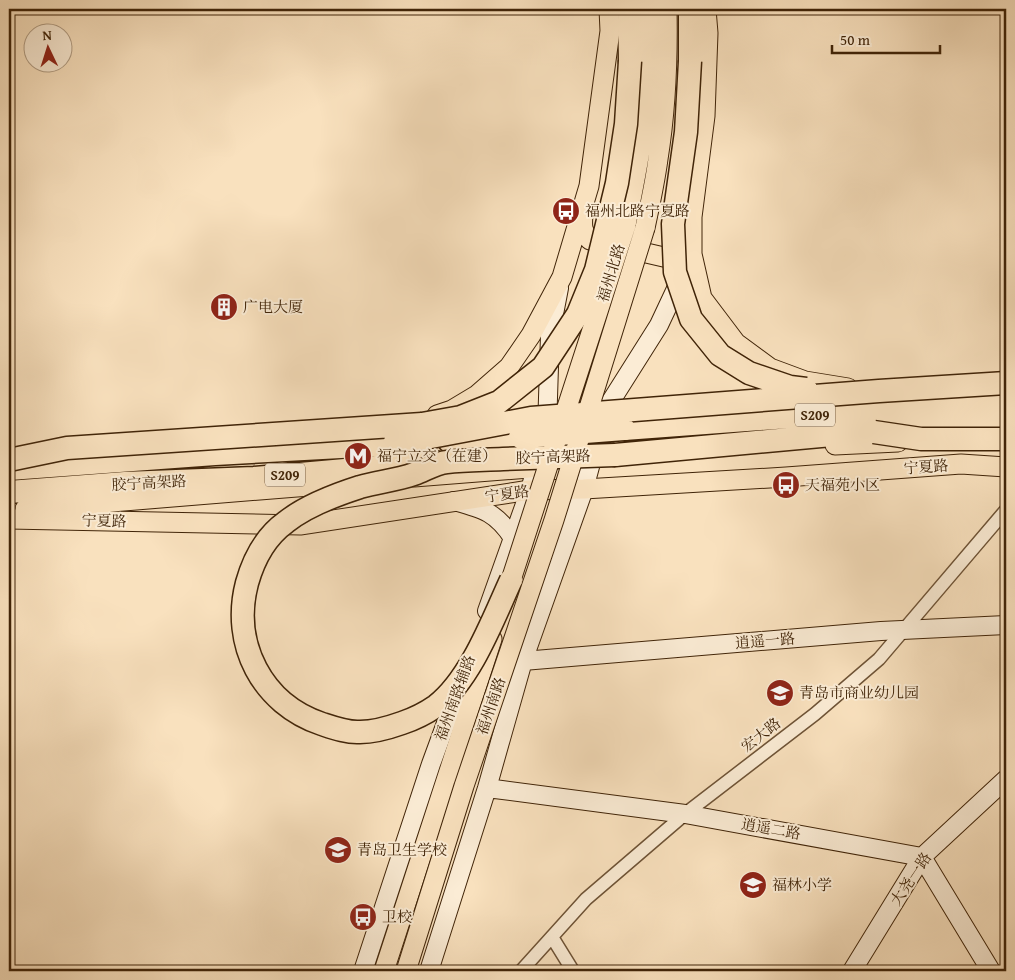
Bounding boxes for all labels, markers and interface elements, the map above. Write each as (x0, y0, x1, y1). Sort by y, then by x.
north arrow (22, 22, 72, 72)
scale bar (832, 22, 940, 54)
text: N (42, 25, 53, 45)
text: 50 m (840, 29, 871, 50)
bus stop icon: 福州北路宁夏路 (551, 196, 581, 226)
place label: 福州北路宁夏路 (585, 200, 690, 221)
street label: 福州北路 (592, 241, 629, 305)
building icon: 广电大厦 (209, 292, 239, 322)
place label: 广电大厦 (243, 296, 303, 317)
road number: S209 (795, 404, 835, 426)
metro station icon: 福宁立交（在建） (343, 441, 373, 471)
place label: 福宁立交（在建） (377, 445, 497, 466)
street label: 胶宁高架路 (515, 445, 591, 468)
street label: 宁夏路 (903, 454, 949, 479)
road number: S209 (265, 464, 305, 486)
street label: 胶宁高架路 (111, 470, 187, 495)
bus stop icon: 天福苑小区 (771, 470, 801, 500)
place label: 天福苑小区 (805, 474, 880, 495)
street label: 宁夏路 (483, 480, 531, 507)
street label: 宁夏路 (81, 510, 127, 531)
street label: 逍遥一路 (734, 627, 796, 654)
street label: 福州南路辅路 (429, 652, 480, 744)
street label: 福州南路 (471, 674, 510, 738)
school or university icon: 青岛市商业幼儿园 (765, 678, 795, 708)
place label: 青岛市商业幼儿园 (799, 682, 919, 703)
street label: 宏大路 (736, 712, 785, 757)
street label: 逍遥二路 (740, 813, 802, 844)
school or university icon: 青岛卫生学校 (323, 835, 353, 865)
place label: 青岛卫生学校 (357, 839, 447, 860)
street label: 大尧一路 (885, 848, 936, 909)
school or university icon: 福林小学 (738, 870, 768, 900)
place label: 福林小学 (772, 874, 832, 895)
bus stop icon: 卫校 (348, 902, 378, 932)
place label: 卫校 (382, 906, 412, 927)

